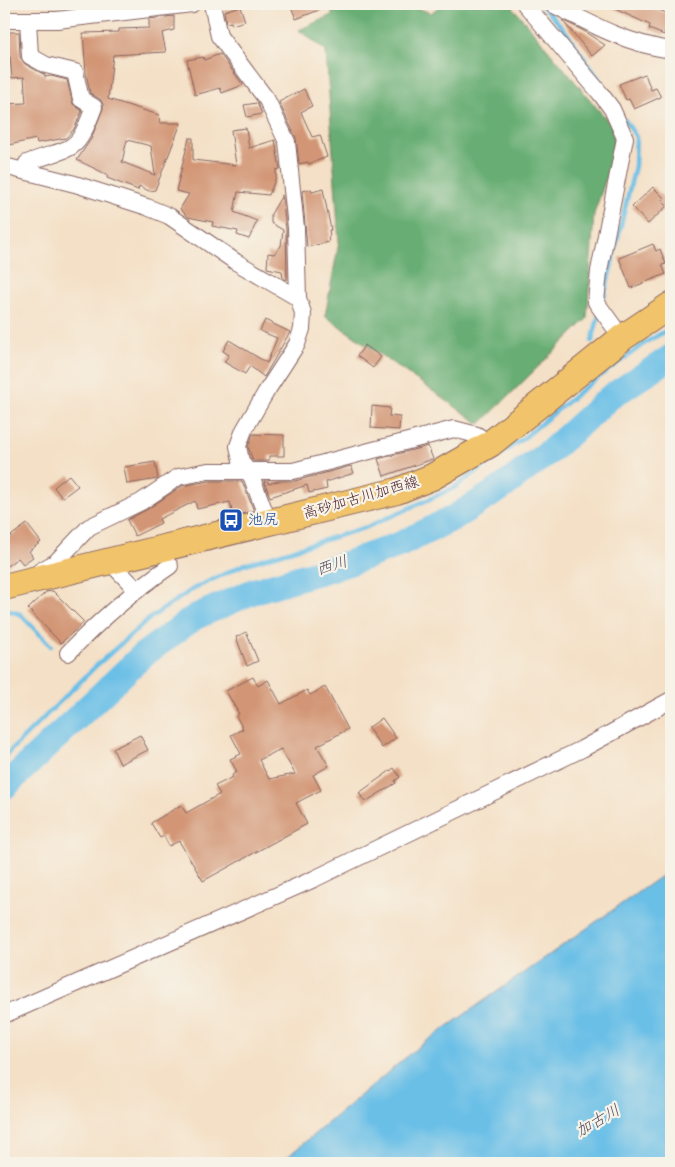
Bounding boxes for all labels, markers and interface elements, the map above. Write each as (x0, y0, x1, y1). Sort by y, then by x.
street label: 高砂加古川加西線 (300, 470, 422, 526)
bus stop icon: 池尻 (218, 507, 244, 533)
place label: 池尻 (248, 508, 278, 532)
water label: 西川 (313, 549, 351, 583)
water label: 加古川 (571, 1098, 625, 1144)

